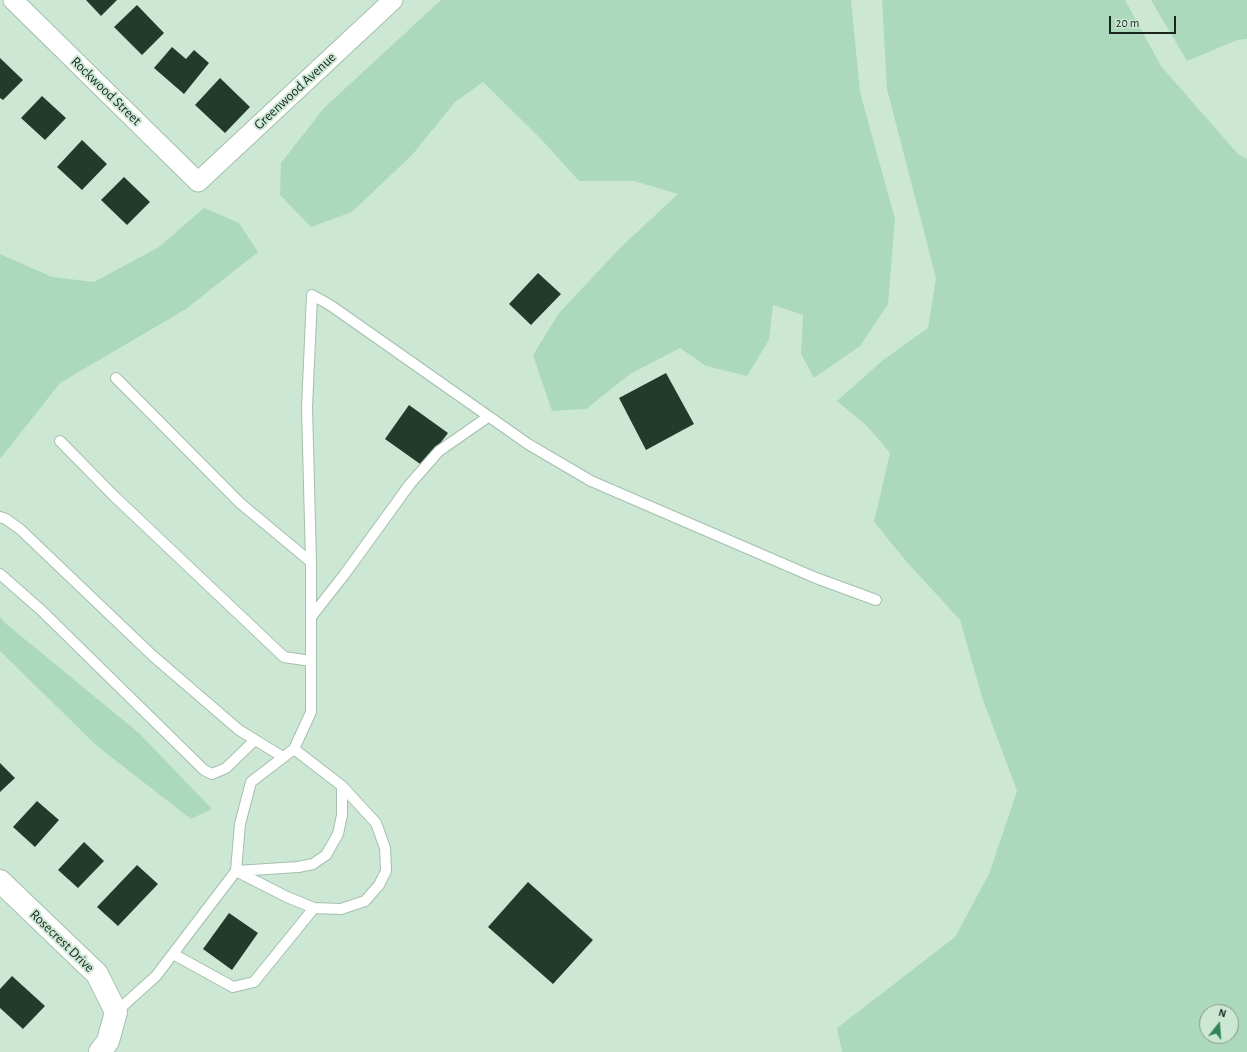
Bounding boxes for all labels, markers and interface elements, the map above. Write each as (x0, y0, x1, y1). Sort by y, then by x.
scale bar (1111, 8, 1178, 34)
text: 20 m (1116, 17, 1139, 29)
street label: Greenwood Avenue (251, 49, 339, 133)
street label: Rockwood Street (67, 53, 145, 129)
street label: Rosecrest Drive (26, 906, 98, 976)
north arrow (1199, 1004, 1239, 1044)
text: N (1217, 1007, 1228, 1019)

